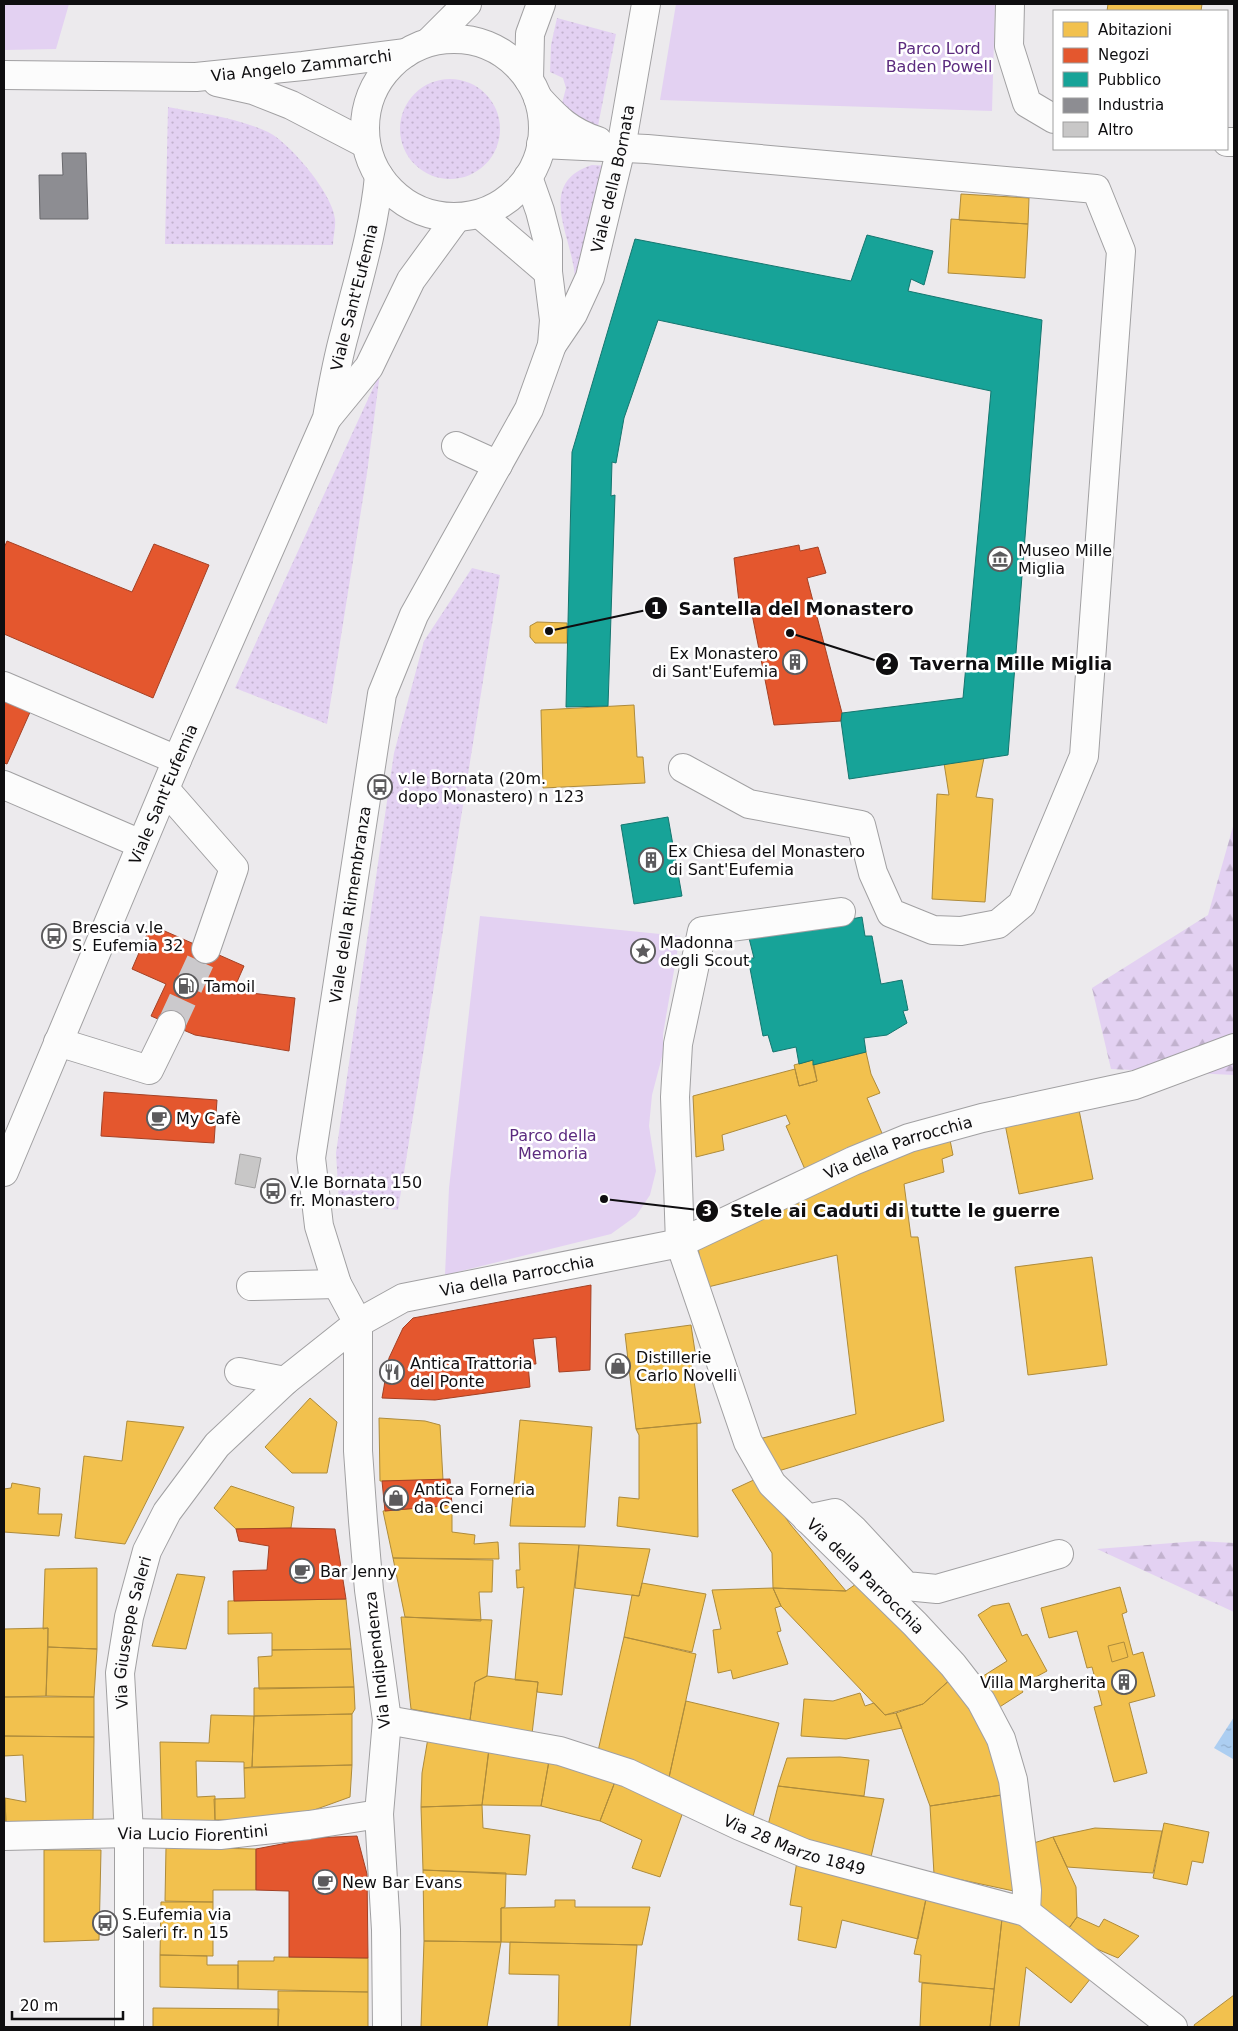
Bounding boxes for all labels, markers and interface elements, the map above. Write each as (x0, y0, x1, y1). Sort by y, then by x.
legend (1053, 10, 1228, 150)
text: Abitazioni (1098, 21, 1172, 39)
park label: Parco Lord Baden Powell (886, 39, 992, 76)
street label: Via Angelo Zammarchi (210, 46, 393, 85)
text: Negozi (1098, 46, 1149, 64)
text: Pubblico (1098, 71, 1161, 89)
text: Industria (1098, 96, 1164, 114)
street label: Viale della Bornata (587, 103, 638, 255)
text: Altro (1098, 121, 1133, 139)
street label: Viale Sant'Eufemia (327, 222, 382, 372)
place label: Museo Mille Miglia (1018, 541, 1112, 578)
museum icon: Museo Mille Miglia (987, 546, 1013, 572)
callout: Santella del Monastero (644, 592, 924, 625)
text: Santella del Monastero (678, 598, 914, 619)
text: 1 (651, 600, 661, 618)
place label: Ex Monastero di Sant'Eufemia (652, 644, 778, 681)
callout: Taverna Mille Miglia (874, 647, 1122, 680)
building icon: Ex Monastero di Sant'Eufemia (782, 649, 808, 675)
text: Taverna Mille Miglia (910, 653, 1112, 674)
text: 2 (882, 655, 892, 673)
street label: Viale Sant'Eufemia (125, 721, 202, 867)
place label: v.le Bornata (20m. dopo Monastero) n 123 (398, 769, 584, 806)
bus stop icon: v.le Bornata (20m. dopo Monastero) n 123 (367, 774, 393, 800)
street label: Viale della Rimembranza (326, 805, 375, 1005)
place label: Ex Chiesa del Monastero di Sant'Eufemia (668, 842, 865, 879)
building icon: Ex Chiesa del Monastero di Sant'Eufemia (638, 847, 664, 873)
place label: Brescia v.le S. Eufemia 32 (72, 918, 183, 955)
bus stop icon: Brescia v.le S. Eufemia 32 (41, 923, 67, 949)
place label: Madonna degli Scout (660, 933, 749, 970)
place icon: Madonna degli Scout (630, 938, 656, 964)
fuel station icon: Tamoil (173, 973, 199, 999)
place label: Tamoil (203, 977, 255, 996)
cafe icon: My Cafè (146, 1105, 172, 1131)
place label: My Cafè (176, 1109, 241, 1128)
street label: Via della Parrocchia (821, 1112, 974, 1183)
park label: Parco della Memoria (509, 1126, 597, 1163)
place label: V.le Bornata 150 fr. Monastero (290, 1173, 422, 1210)
bus stop icon: V.le Bornata 150 fr. Monastero (260, 1178, 286, 1204)
callout: Stele ai Caduti di tutte le guerre (695, 1194, 1070, 1227)
text: Stele ai Caduti di tutte le guerre (730, 1200, 1060, 1221)
text: 3 (702, 1202, 712, 1220)
street label: Via della Parrocchia (438, 1251, 596, 1300)
place label: Distillerie Carlo Novelli (636, 1348, 737, 1385)
shop icon: Distillerie Carlo Novelli (605, 1353, 631, 1379)
place label: Antica Trattoria del Ponte (410, 1354, 532, 1391)
restaurant icon: Antica Trattoria del Ponte (379, 1359, 405, 1385)
place label: Antica Forneria da Cenci (414, 1480, 535, 1517)
shop icon: Antica Forneria da Cenci (383, 1485, 409, 1511)
street label: Via della Parrocchia (803, 1515, 928, 1638)
street label: Via Giuseppe Saleri (110, 1554, 155, 1710)
cafe icon: Bar Jenny (289, 1558, 315, 1584)
place label: Bar Jenny (320, 1562, 397, 1581)
street label: Via Indipendenza (361, 1590, 394, 1730)
building icon: Villa Margherita (1111, 1669, 1137, 1695)
place label: Villa Margherita (980, 1673, 1106, 1692)
street label: Via 28 Marzo 1849 (720, 1811, 867, 1879)
street label: Via Lucio Fiorentini (117, 1821, 269, 1845)
cafe icon: New Bar Evans (312, 1869, 338, 1895)
place label: New Bar Evans (342, 1873, 462, 1892)
place label: S.Eufemia via Saleri fr. n 15 (122, 1905, 232, 1942)
bus stop icon: S.Eufemia via Saleri fr. n 15 (92, 1910, 118, 1936)
scale bar (12, 1988, 124, 2020)
text: 20 m (20, 1997, 58, 2015)

